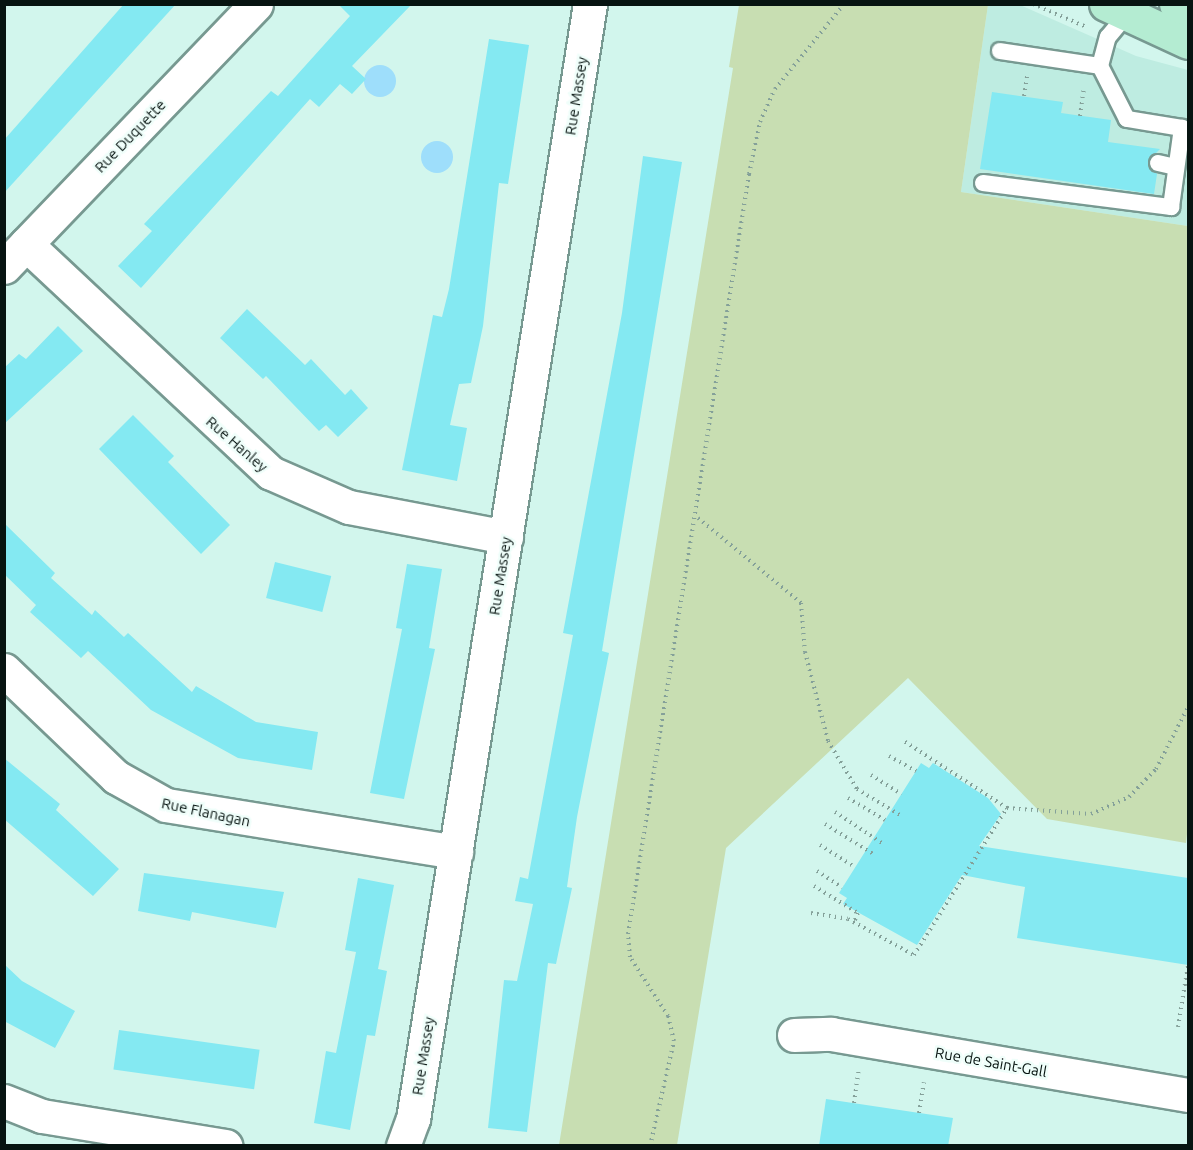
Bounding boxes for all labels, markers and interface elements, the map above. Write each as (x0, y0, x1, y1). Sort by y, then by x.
street label: Rue Massey (561, 56, 591, 136)
street label: Rue Duquette (91, 96, 169, 176)
street label: Rue Hanley (202, 412, 272, 476)
street label: Rue Massey (485, 536, 515, 616)
street label: Rue Flanagan (160, 794, 252, 830)
street label: Rue Massey (408, 1016, 438, 1096)
street label: Rue de Saint-Gall (934, 1043, 1048, 1081)

